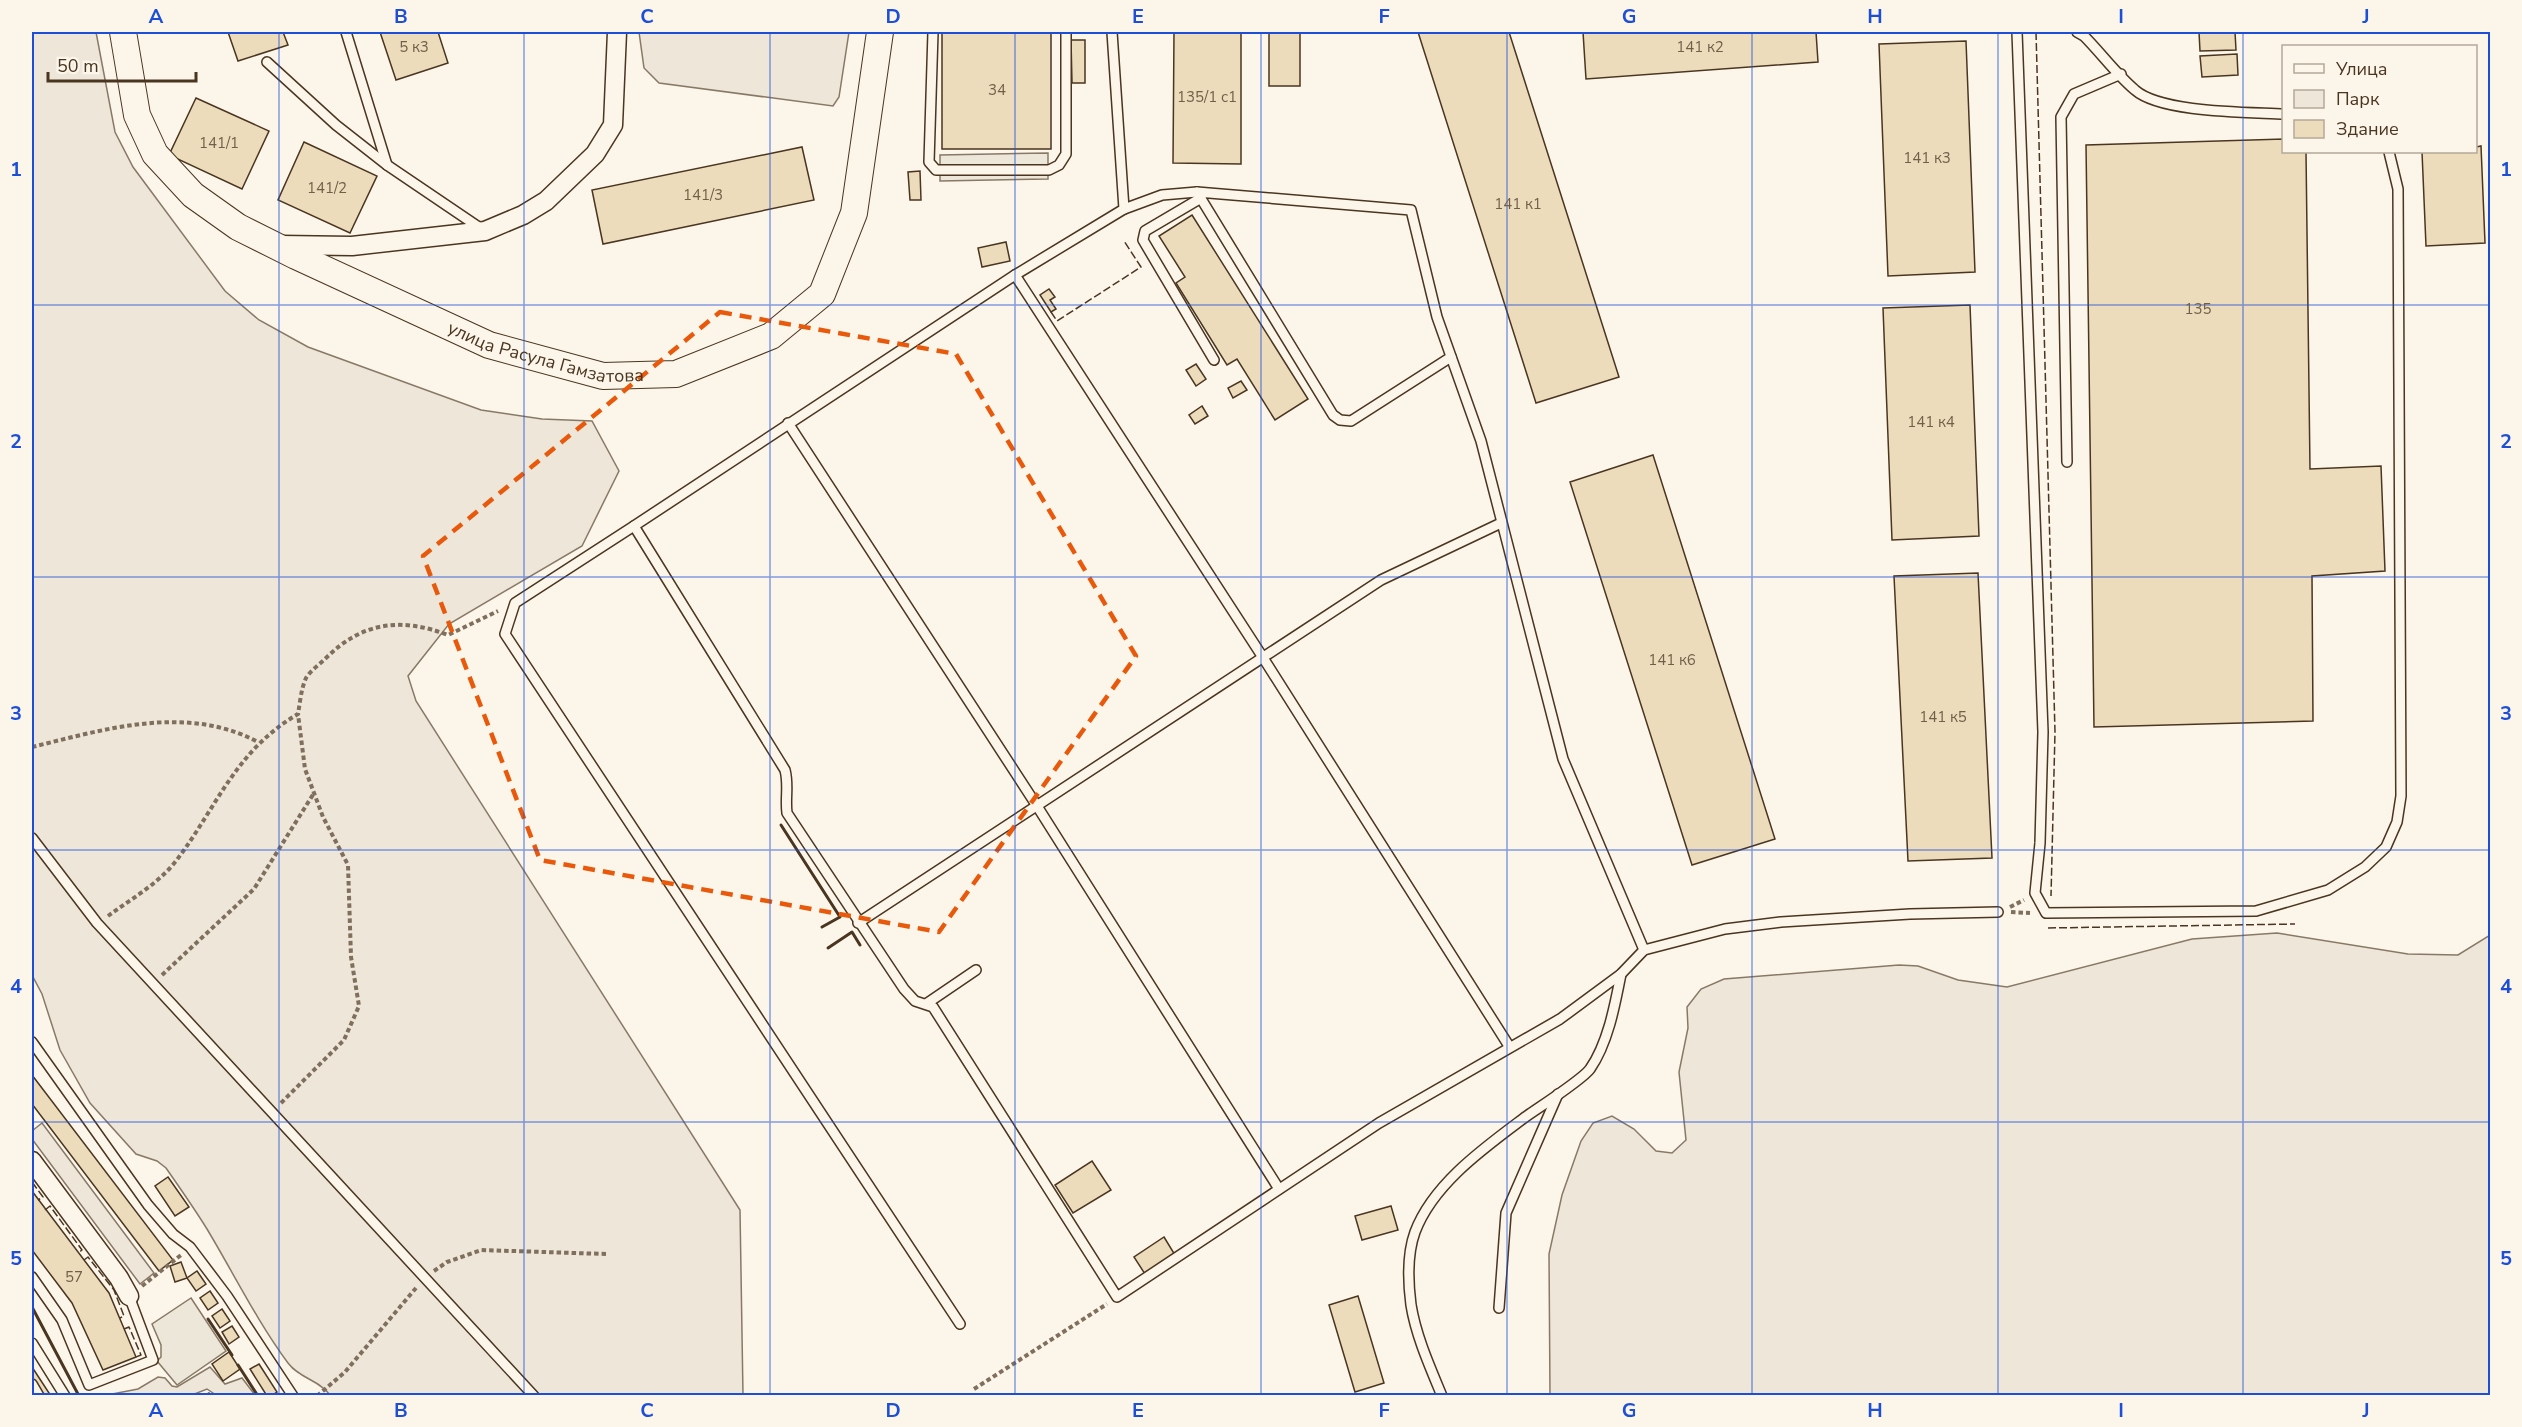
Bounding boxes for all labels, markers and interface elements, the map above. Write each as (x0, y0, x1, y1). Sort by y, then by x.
text: A (149, 3, 164, 30)
text: B (394, 3, 408, 30)
text: C (640, 3, 654, 30)
text: D (885, 3, 901, 30)
text: E (1132, 3, 1144, 30)
text: F (1378, 3, 1390, 30)
text: G (1622, 3, 1636, 30)
text: H (1867, 3, 1883, 30)
text: I (2118, 3, 2124, 30)
text: J (2361, 3, 2370, 30)
house number: 5 к3 (399, 37, 429, 57)
house number: 141 к2 (1676, 37, 1724, 57)
scale bar (48, 45, 196, 83)
legend (2282, 45, 2477, 153)
text: 50 m (57, 54, 99, 78)
text: Улица (2335, 57, 2387, 81)
house number: 34 (988, 80, 1006, 100)
house number: 135/1 с1 (1177, 87, 1237, 107)
text: Парк (2336, 87, 2380, 111)
text: Здание (2336, 117, 2399, 141)
house number: 141/1 (199, 133, 239, 153)
house number: 141 к3 (1903, 148, 1951, 168)
text: 1 (10, 156, 22, 183)
text: 1 (2500, 156, 2512, 183)
house number: 141/2 (307, 178, 347, 198)
house number: 141/3 (683, 185, 723, 205)
house number: 141 к1 (1494, 194, 1542, 214)
house number: 135 (2184, 299, 2212, 319)
street label: улица Расула Гамзатова (444, 316, 644, 388)
house number: 141 к4 (1907, 412, 1955, 432)
text: 2 (10, 428, 22, 455)
text: 2 (2500, 428, 2512, 455)
house number: 141 к6 (1648, 650, 1696, 670)
text: 3 (10, 700, 22, 727)
text: 3 (2500, 700, 2512, 727)
house number: 141 к5 (1919, 707, 1967, 727)
text: 4 (10, 973, 22, 1000)
text: 4 (2500, 973, 2512, 1000)
text: 5 (10, 1245, 22, 1272)
text: 5 (2500, 1245, 2512, 1272)
house number: 57 (65, 1267, 83, 1287)
text: A (149, 1397, 164, 1424)
text: B (394, 1397, 408, 1424)
text: C (640, 1397, 654, 1424)
text: D (885, 1397, 901, 1424)
text: E (1132, 1397, 1144, 1424)
text: F (1378, 1397, 1390, 1424)
text: G (1622, 1397, 1636, 1424)
text: H (1867, 1397, 1883, 1424)
text: I (2118, 1397, 2124, 1424)
text: J (2361, 1397, 2370, 1424)

